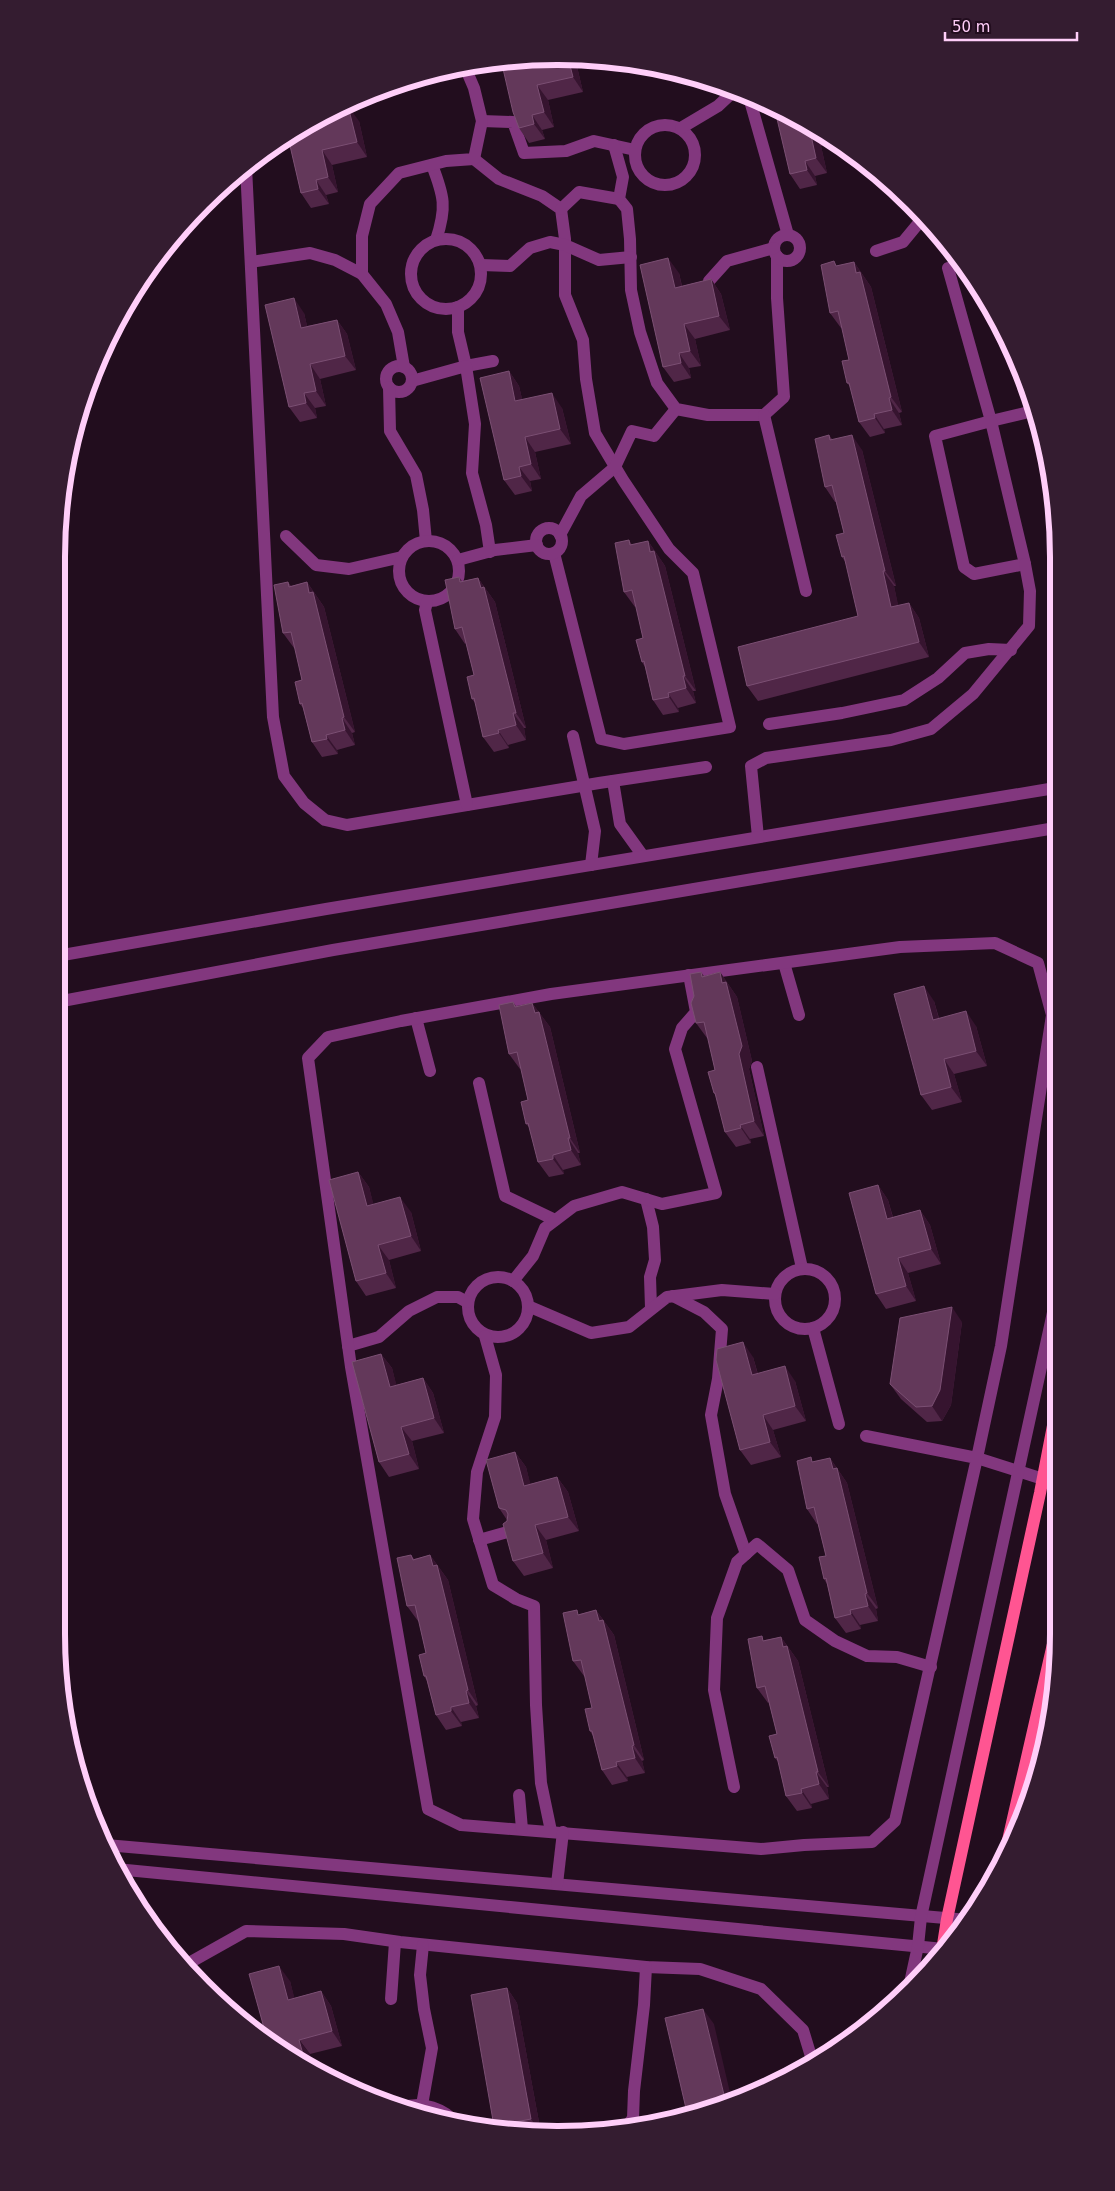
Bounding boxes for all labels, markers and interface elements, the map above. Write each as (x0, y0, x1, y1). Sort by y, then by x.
scale bar (945, 10, 1078, 42)
text: 50 m (952, 18, 990, 36)

